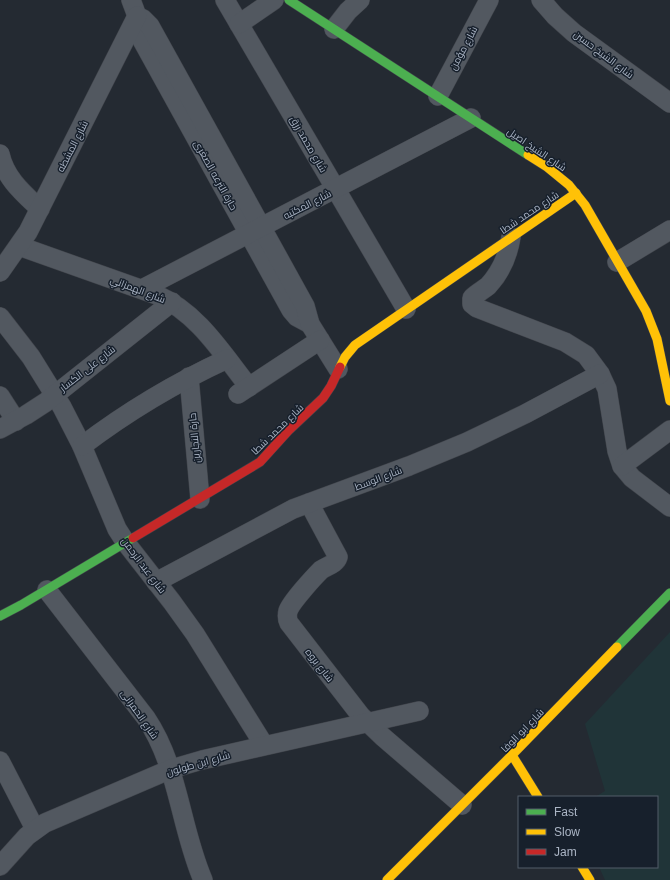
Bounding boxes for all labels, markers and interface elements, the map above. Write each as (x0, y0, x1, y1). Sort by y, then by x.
street label: شارع مؤمن (447, 25, 480, 72)
street label: شارع الشيخ حسين (571, 28, 636, 81)
street label: شارع محمد رزق (287, 114, 329, 175)
street label: شارع المشطه (55, 119, 91, 174)
street label: شارع الشيخ اصيل (504, 126, 568, 174)
street label: حارة الترعه الصغرى (191, 139, 239, 212)
street label: شارع المكتبه (281, 188, 334, 222)
street label: شارع محمد شطا (498, 189, 561, 237)
street label: شارع الهمزاني (108, 274, 167, 307)
street label: شارع على الكسار (57, 343, 118, 395)
street label: شارع محمد شطا (249, 402, 306, 458)
street label: حارة النجارين (187, 412, 203, 463)
street label: شارع الوسط (353, 464, 404, 493)
street label: شارع عبد الرحمن (118, 535, 168, 596)
street label: شارع بروه (302, 647, 336, 685)
street label: شارع الحمرانى (118, 688, 161, 742)
street label: شارع ابو الوفا (499, 706, 547, 755)
street label: شارع ابن طولون (165, 749, 232, 779)
legend (518, 796, 658, 868)
text: Fast (554, 805, 578, 819)
text: Slow (554, 825, 580, 839)
text: Jam (554, 845, 577, 859)

